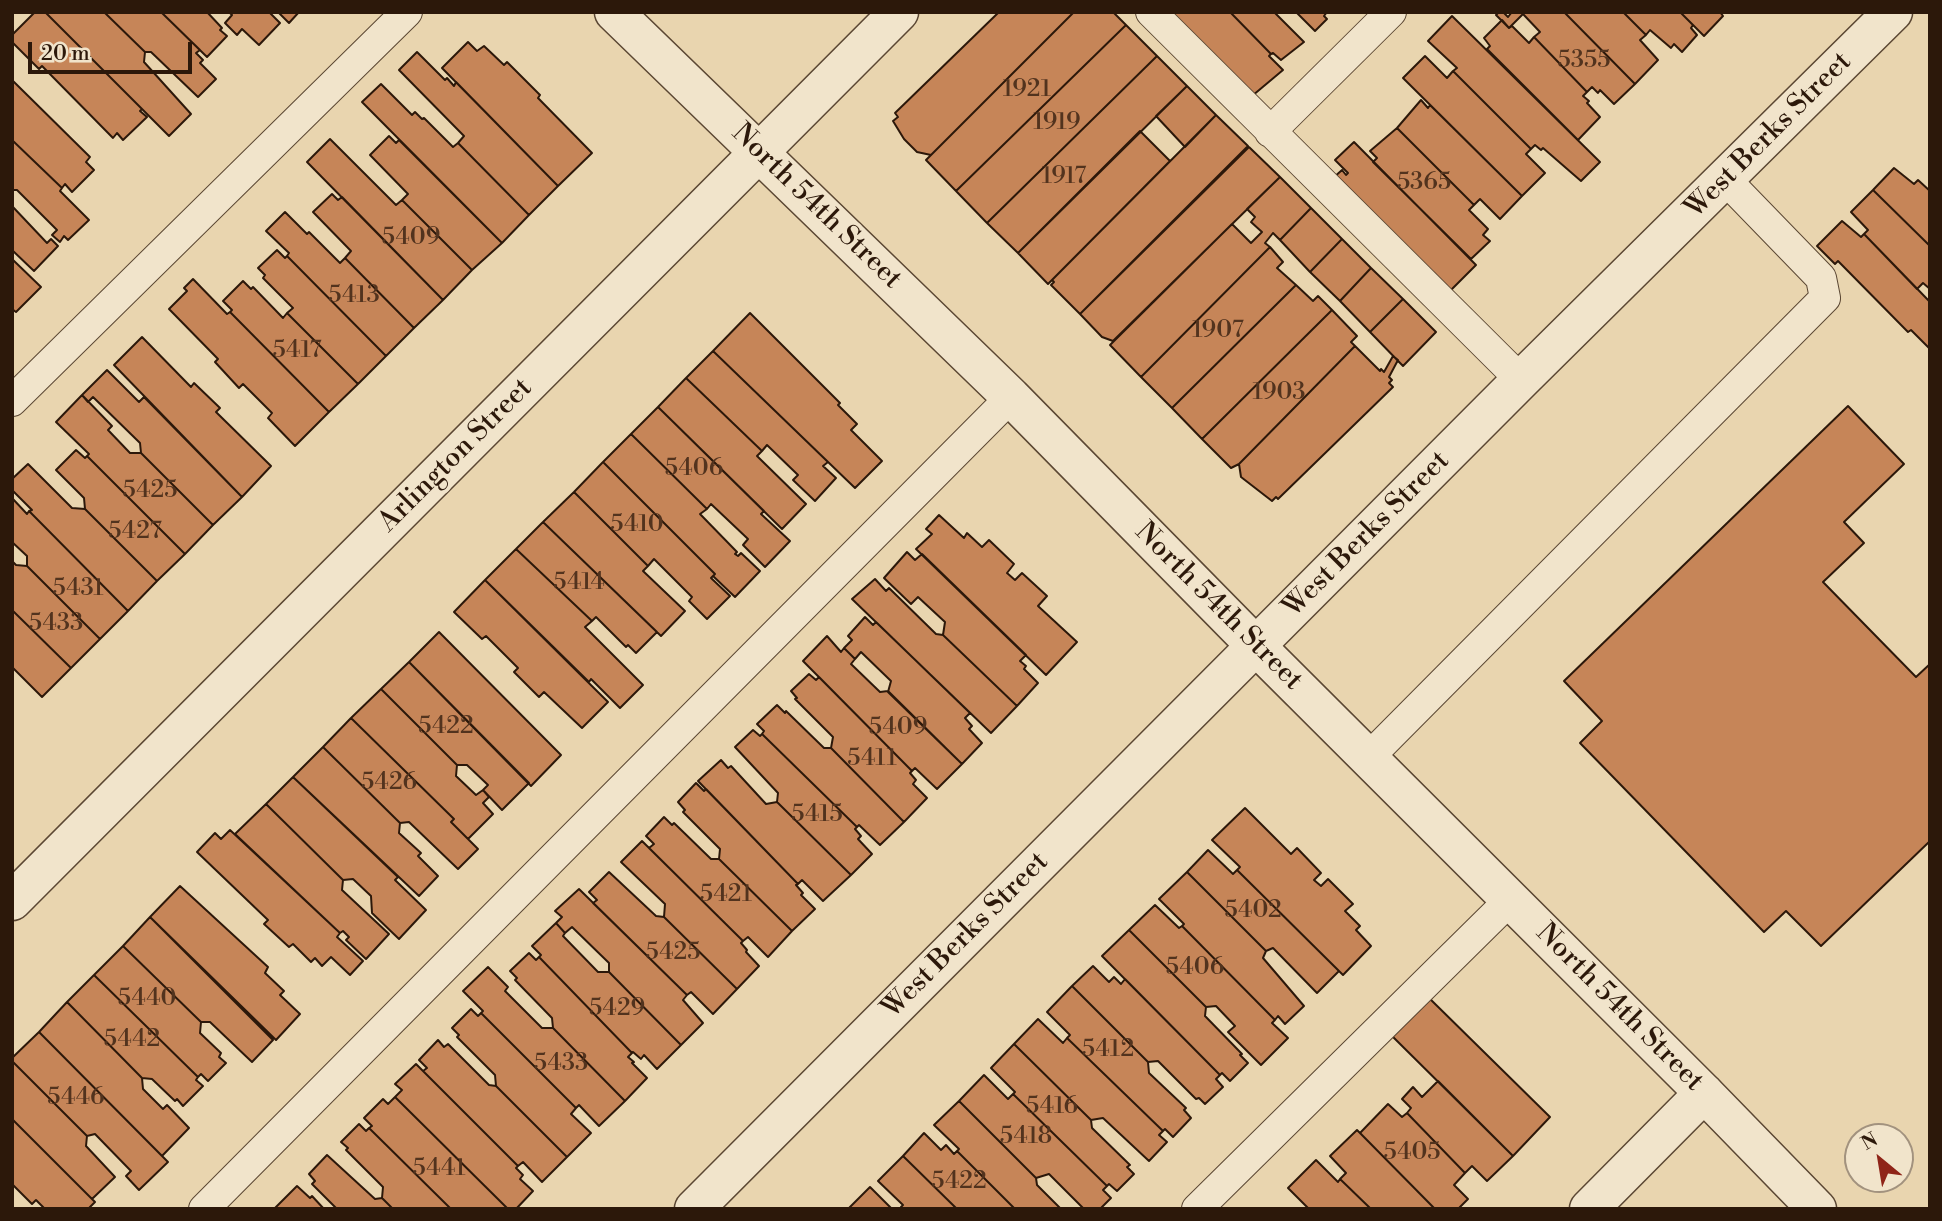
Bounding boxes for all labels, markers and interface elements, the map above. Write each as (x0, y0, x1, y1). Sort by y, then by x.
scale bar (32, 28, 196, 72)
text: 20 m (41, 41, 90, 67)
street label: West Berks Street (1679, 46, 1859, 226)
house number: 5355 (1558, 47, 1610, 75)
house number: 1921 (1003, 76, 1051, 104)
house number: 1919 (1033, 109, 1081, 137)
street label: North 54th Street (724, 117, 908, 297)
house number: 1917 (1042, 163, 1086, 191)
house number: 5365 (1397, 169, 1451, 197)
house number: 5409 (382, 224, 440, 252)
house number: 5413 (328, 282, 380, 310)
house number: 1907 (1192, 317, 1244, 345)
house number: 5417 (272, 337, 322, 365)
street label: Arlington Street (372, 372, 540, 540)
house number: 1903 (1252, 379, 1306, 407)
street label: West Berks Street (1277, 445, 1457, 625)
house number: 5406 (665, 455, 723, 483)
house number: 5425 (123, 477, 177, 505)
house number: 5410 (610, 511, 664, 539)
street label: North 54th Street (1127, 516, 1309, 698)
house number: 5427 (108, 518, 162, 546)
house number: 5414 (553, 569, 605, 597)
house number: 5431 (53, 575, 103, 603)
house number: 5433 (29, 610, 83, 638)
house number: 5422 (418, 713, 474, 741)
house number: 5409 (869, 714, 927, 742)
house number: 5411 (847, 745, 897, 773)
house number: 5426 (361, 769, 417, 797)
house number: 5415 (791, 801, 843, 829)
street label: West Berks Street (876, 846, 1056, 1026)
house number: 5421 (700, 881, 752, 909)
house number: 5402 (1224, 897, 1282, 925)
street label: North 54th Street (1528, 917, 1710, 1099)
house number: 5425 (646, 939, 700, 967)
house number: 5406 (1166, 954, 1224, 982)
house number: 5440 (118, 985, 176, 1013)
house number: 5429 (589, 995, 645, 1023)
house number: 5442 (104, 1026, 160, 1054)
house number: 5412 (1082, 1036, 1134, 1064)
house number: 5433 (534, 1050, 588, 1078)
house number: 5446 (47, 1084, 105, 1112)
house number: 5416 (1026, 1093, 1078, 1121)
house number: 5418 (1000, 1123, 1052, 1151)
north arrow (1844, 1123, 1914, 1193)
text: N (1857, 1127, 1882, 1156)
house number: 5405 (1383, 1139, 1441, 1167)
house number: 5441 (412, 1155, 466, 1183)
house number: 5422 (931, 1168, 987, 1196)

